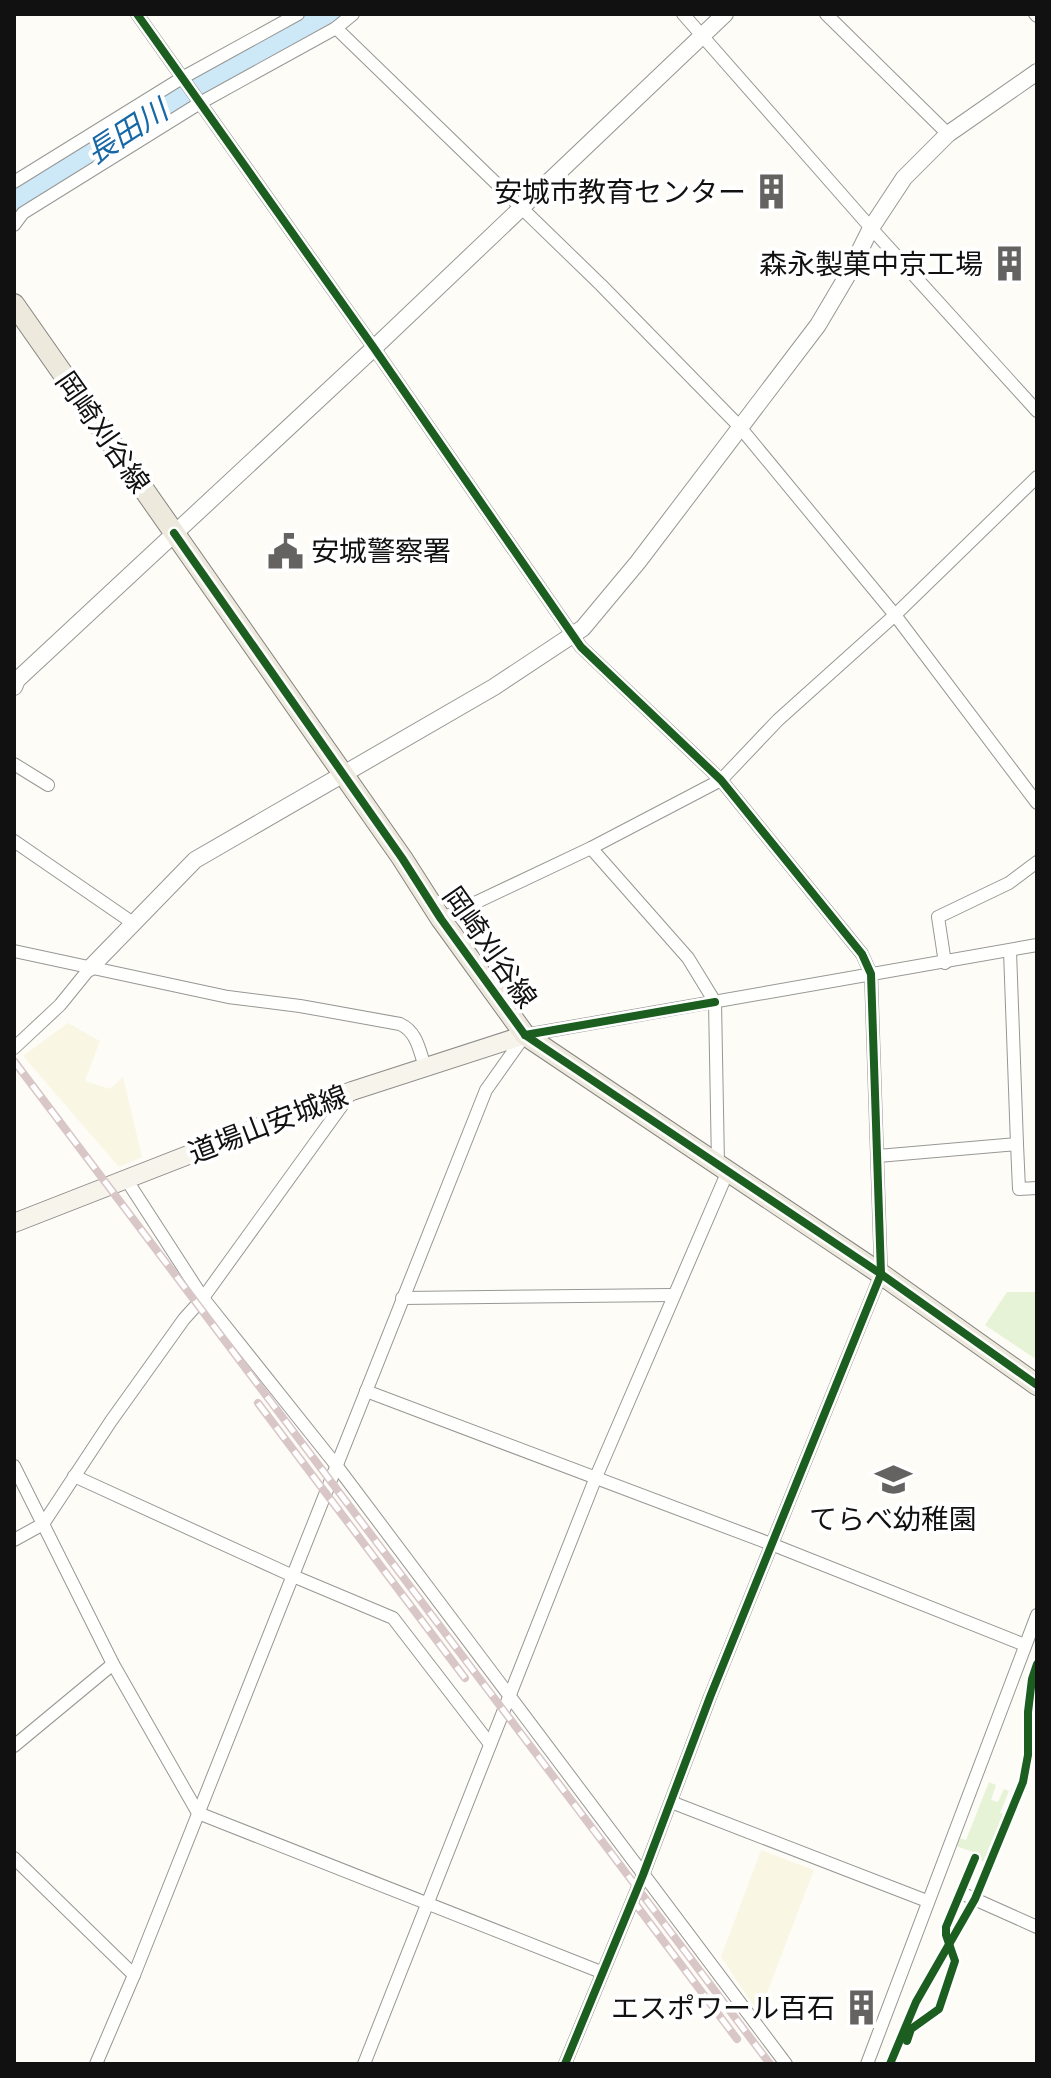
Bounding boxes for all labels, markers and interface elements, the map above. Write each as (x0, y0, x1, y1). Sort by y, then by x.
water label: 長田川 (76, 85, 178, 172)
place label: 安城市教育センター (494, 170, 746, 210)
building icon: 安城市教育センター (753, 173, 791, 211)
place label: 森永製菓中京工場 (759, 242, 983, 282)
building icon: 森永製菓中京工場 (990, 245, 1028, 283)
street label: 岡崎刈谷線 (48, 362, 161, 500)
place label: 安城警察署 (311, 529, 451, 569)
public building icon: 安城警察署 (266, 532, 304, 570)
street label: 岡崎刈谷線 (435, 877, 548, 1015)
street label: 道場山安城線 (182, 1073, 353, 1171)
school or university icon: てらべ幼稚園 (874, 1460, 912, 1498)
place label: てらべ幼稚園 (809, 1497, 977, 1537)
place label: エスポワール百石 (611, 1986, 835, 2026)
building icon: エスポワール百石 (842, 1989, 880, 2027)

